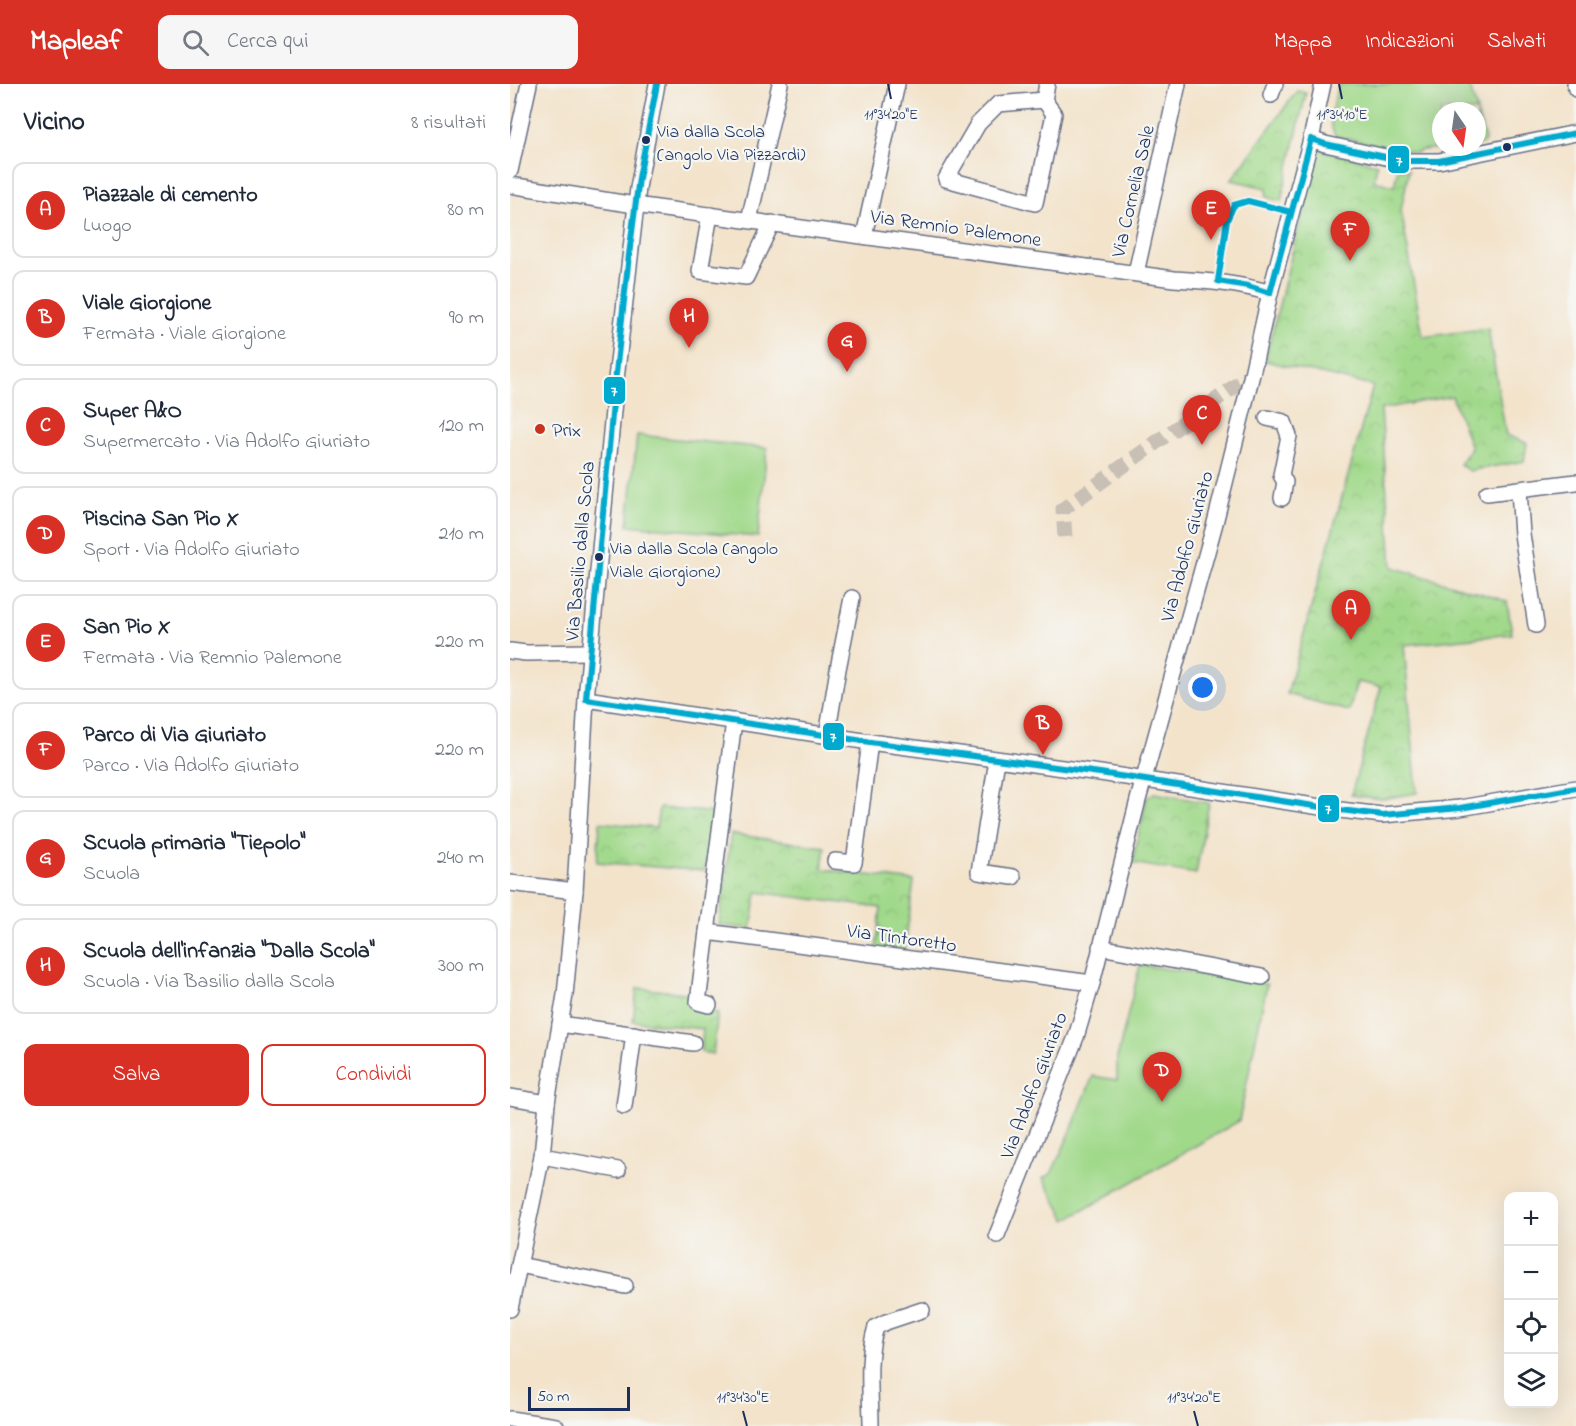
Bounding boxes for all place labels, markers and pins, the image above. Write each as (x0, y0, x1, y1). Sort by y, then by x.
place label: Via dalla Scola (angolo Via Pizzardi) (656, 120, 805, 170)
marker: Via dalla Scola (angolo Via Pizzardi) (640, 134, 652, 146)
unlabelled marker (1501, 141, 1513, 153)
pin: E (1192, 190, 1230, 240)
pin: F (1330, 212, 1370, 261)
pin: H (670, 298, 708, 348)
pin: G (828, 322, 866, 372)
pin: C (1182, 396, 1222, 445)
place label: Prix (552, 417, 581, 446)
marker: Prix (533, 422, 547, 436)
place label: Via dalla Scola (angolo Viale Giorgione) (609, 537, 778, 587)
marker: Via dalla Scola (angolo Viale Giorgione) (593, 551, 605, 563)
pin: A (1332, 590, 1370, 640)
pin: B (1024, 706, 1062, 755)
pin: D (1142, 1052, 1182, 1102)

